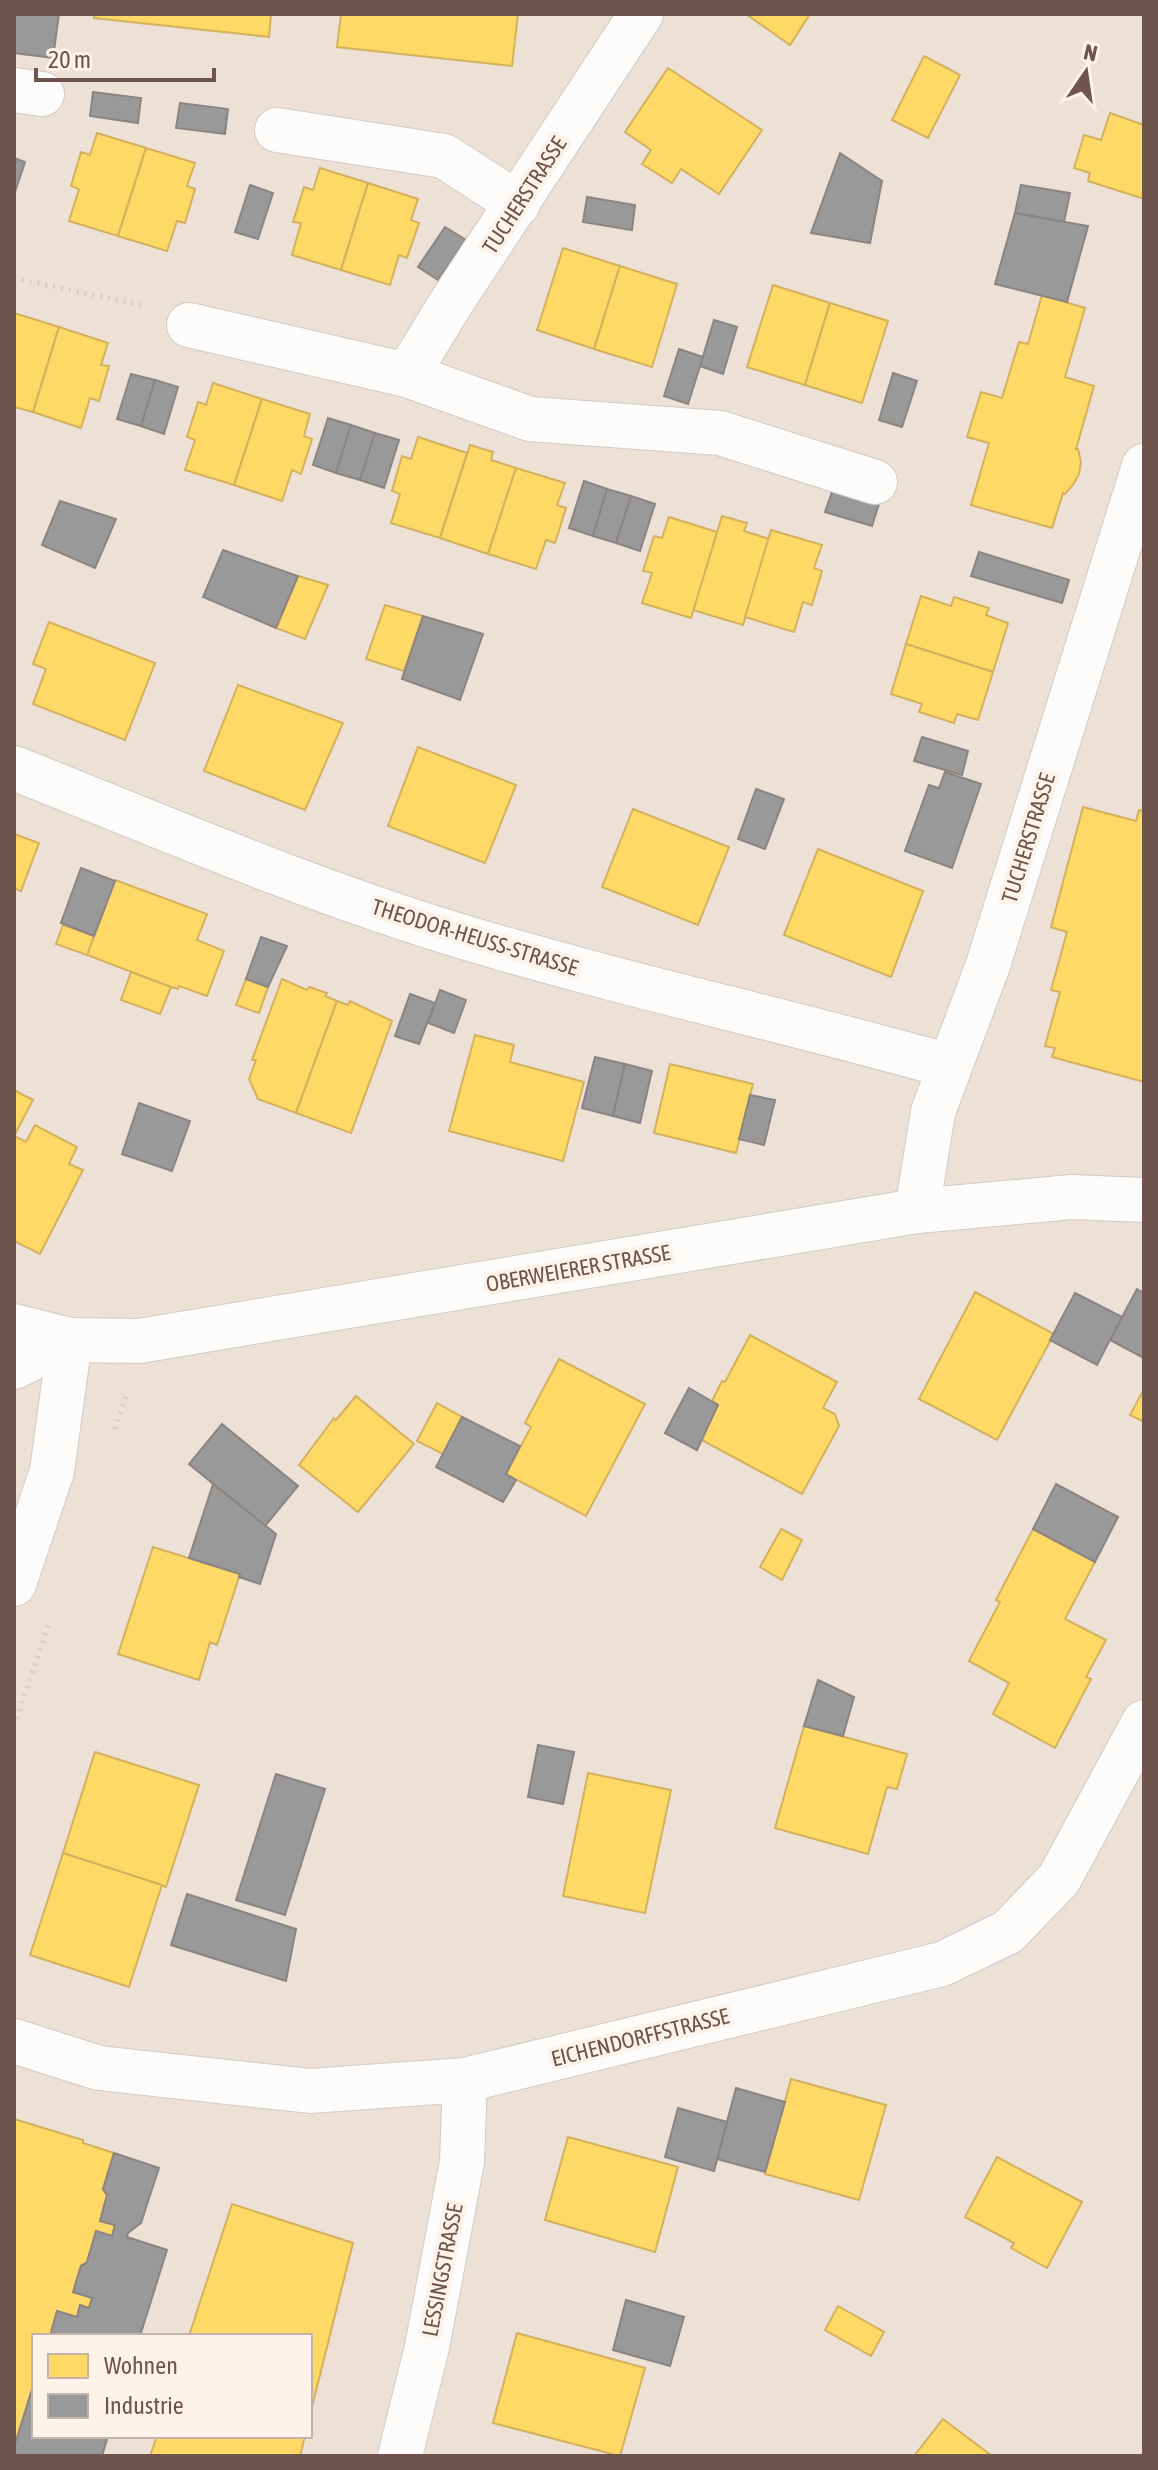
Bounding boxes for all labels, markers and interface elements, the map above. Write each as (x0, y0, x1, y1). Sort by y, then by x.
scale bar (36, 32, 214, 82)
north arrow (1046, 32, 1126, 112)
text: N (1081, 38, 1100, 67)
text: 20 m (48, 46, 91, 73)
street label: TUCHERSTRASSE (477, 131, 572, 258)
street label: TUCHERSTRASSE (996, 769, 1060, 906)
street label: THEODOR-HEUSS-STRASSE (369, 893, 582, 981)
street label: OBERWEIERER STRASSE (484, 1239, 673, 1297)
street label: EICHENDORFFSTRASSE (548, 2002, 732, 2072)
street label: LESSINGSTRASSE (416, 2201, 468, 2339)
legend (32, 2334, 312, 2438)
text: Wohnen (104, 2352, 178, 2379)
text: Industrie (104, 2392, 184, 2419)

